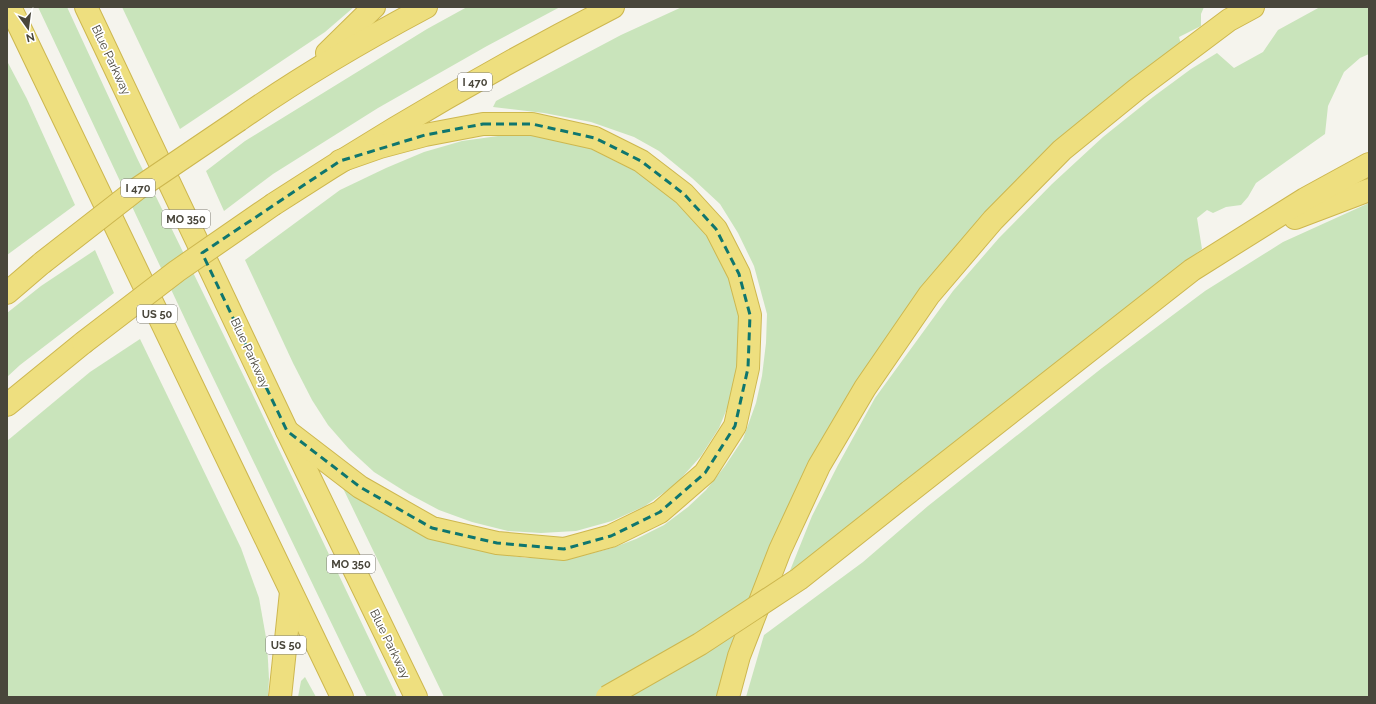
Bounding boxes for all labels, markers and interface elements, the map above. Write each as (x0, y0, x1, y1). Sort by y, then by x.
north arrow (8, 8, 48, 48)
street label: Blue Parkway (89, 23, 133, 98)
text: N (25, 30, 36, 45)
road number: I 470 (458, 73, 492, 91)
road number: I 470 (121, 179, 155, 197)
road number: MO 350 (162, 210, 210, 228)
road number: US 50 (137, 305, 177, 323)
street label: Blue Parkway (228, 316, 272, 391)
road number: MO 350 (327, 555, 375, 573)
street label: Blue Parkway (367, 607, 413, 681)
road number: US 50 (266, 636, 306, 654)

